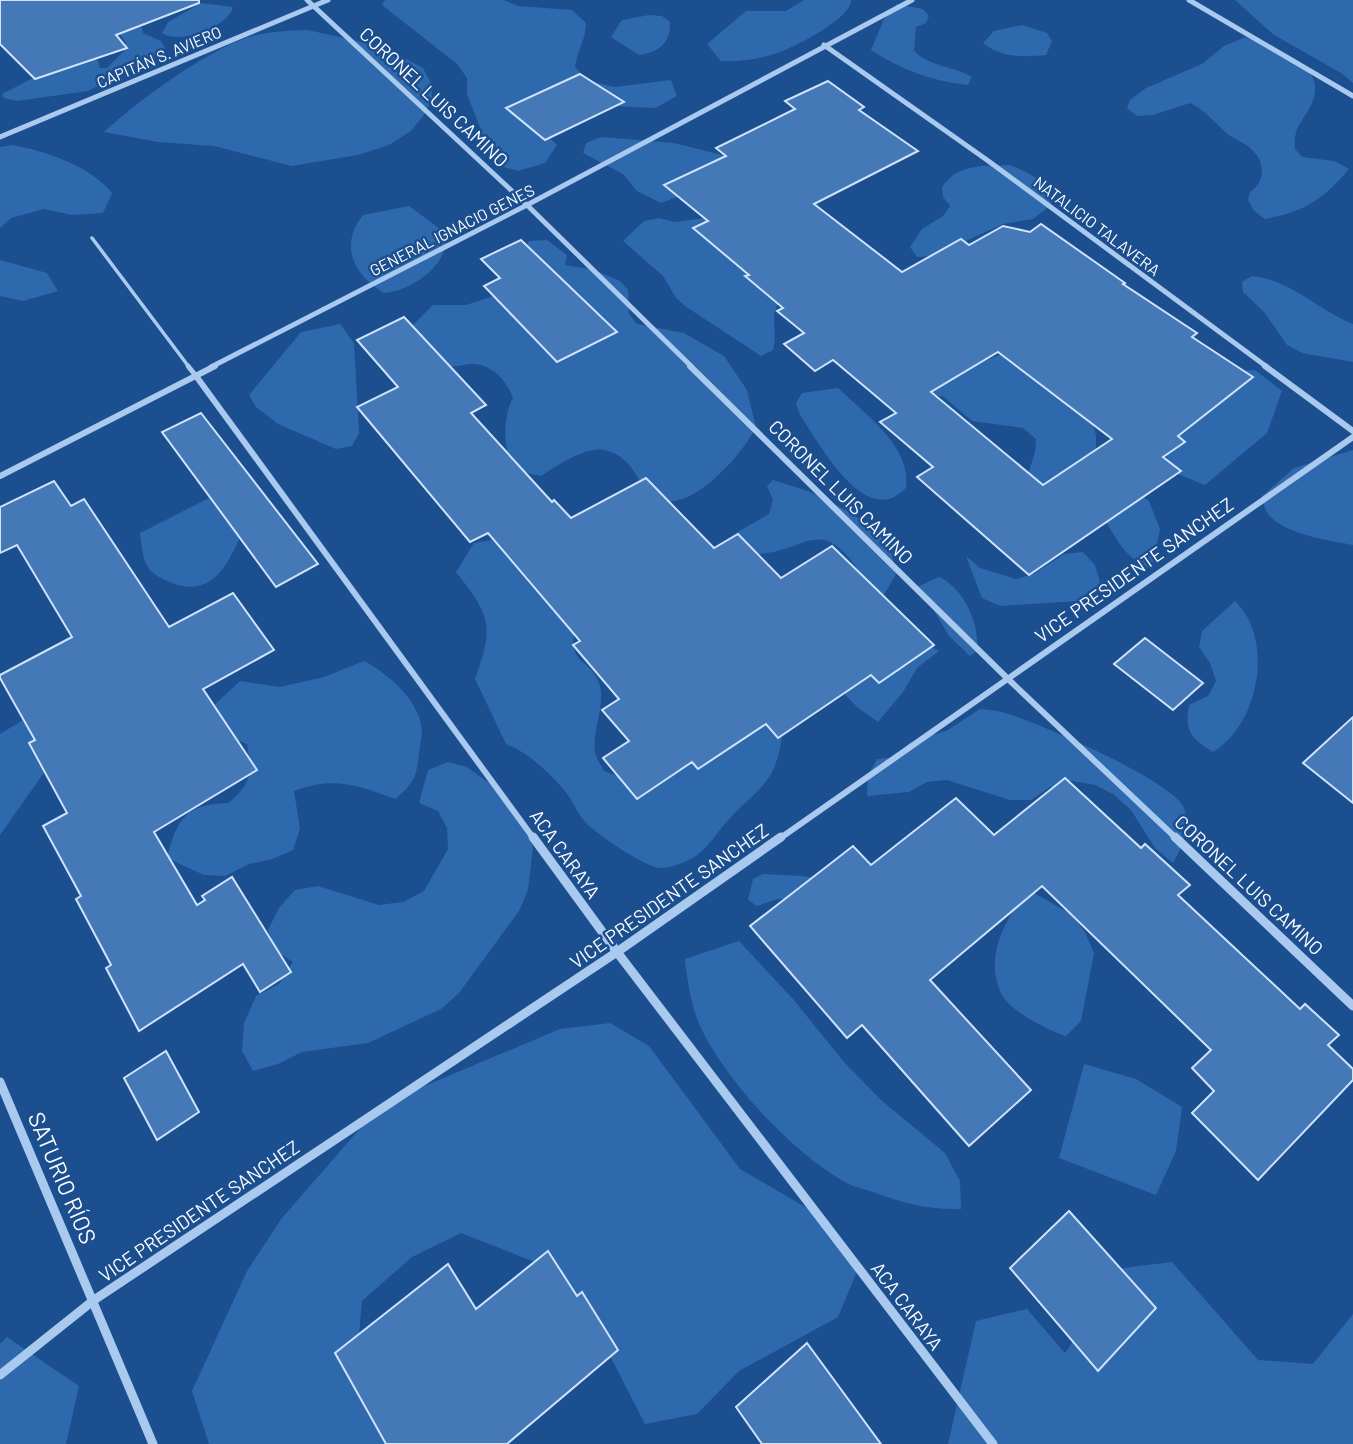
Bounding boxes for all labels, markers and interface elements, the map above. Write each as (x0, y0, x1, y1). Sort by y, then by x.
street label: CAPITÁN S. AVIERO (94, 22, 224, 91)
street label: CORONEL LUIS CAMINO (355, 22, 513, 171)
street label: NATALICIO TALAVERA (1030, 172, 1164, 279)
street label: GENERAL IGNACIO GENES (366, 180, 537, 279)
street label: CORONEL LUIS CAMINO (764, 415, 918, 569)
street label: VICE PRESIDENTE SANCHEZ (1030, 492, 1237, 647)
street label: ACA CARAYA (525, 805, 605, 903)
street label: CORONEL LUIS CAMINO (1170, 810, 1328, 959)
street label: VICE PRESIDENTE SANCHEZ (565, 818, 772, 973)
street label: SATURIO RÍOS (23, 1107, 103, 1248)
street label: VICE PRESIDENTE SANCHEZ (94, 1135, 303, 1286)
street label: ACA CARAYA (867, 1257, 948, 1354)

